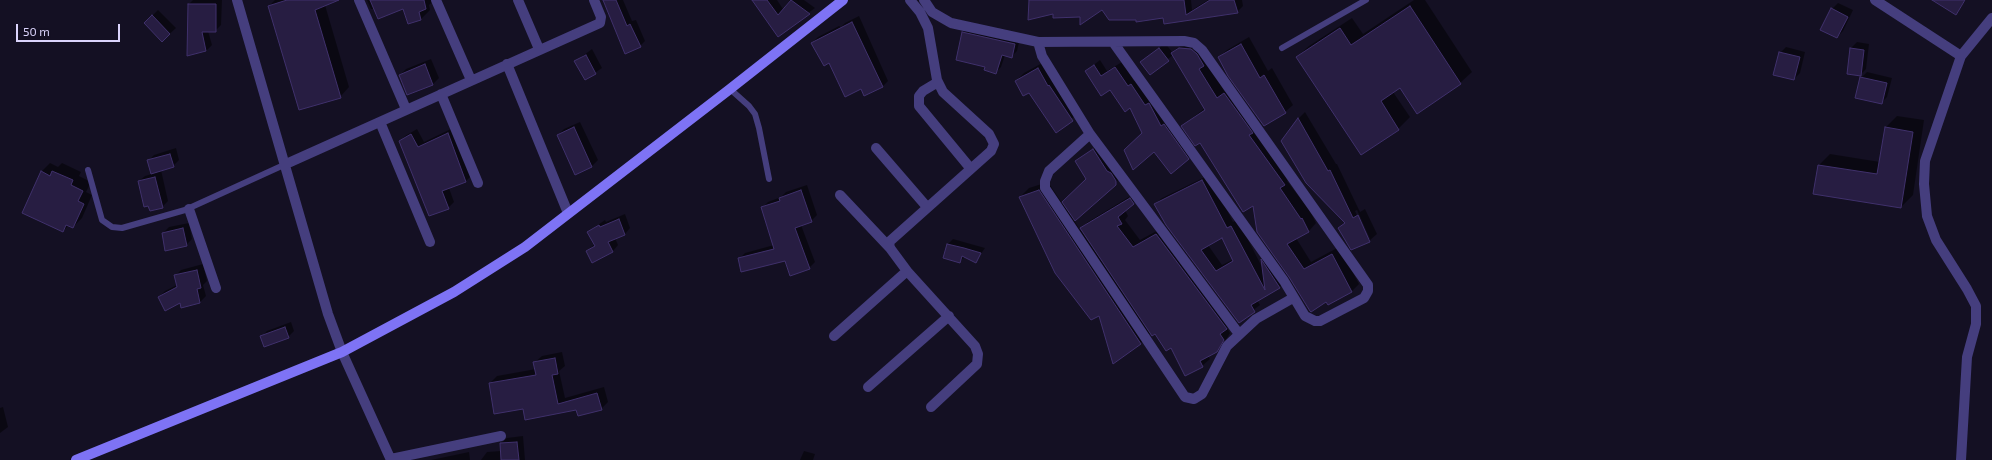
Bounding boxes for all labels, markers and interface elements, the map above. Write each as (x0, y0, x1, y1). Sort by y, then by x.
scale bar (18, 16, 122, 42)
text: 50 m (23, 24, 50, 38)

